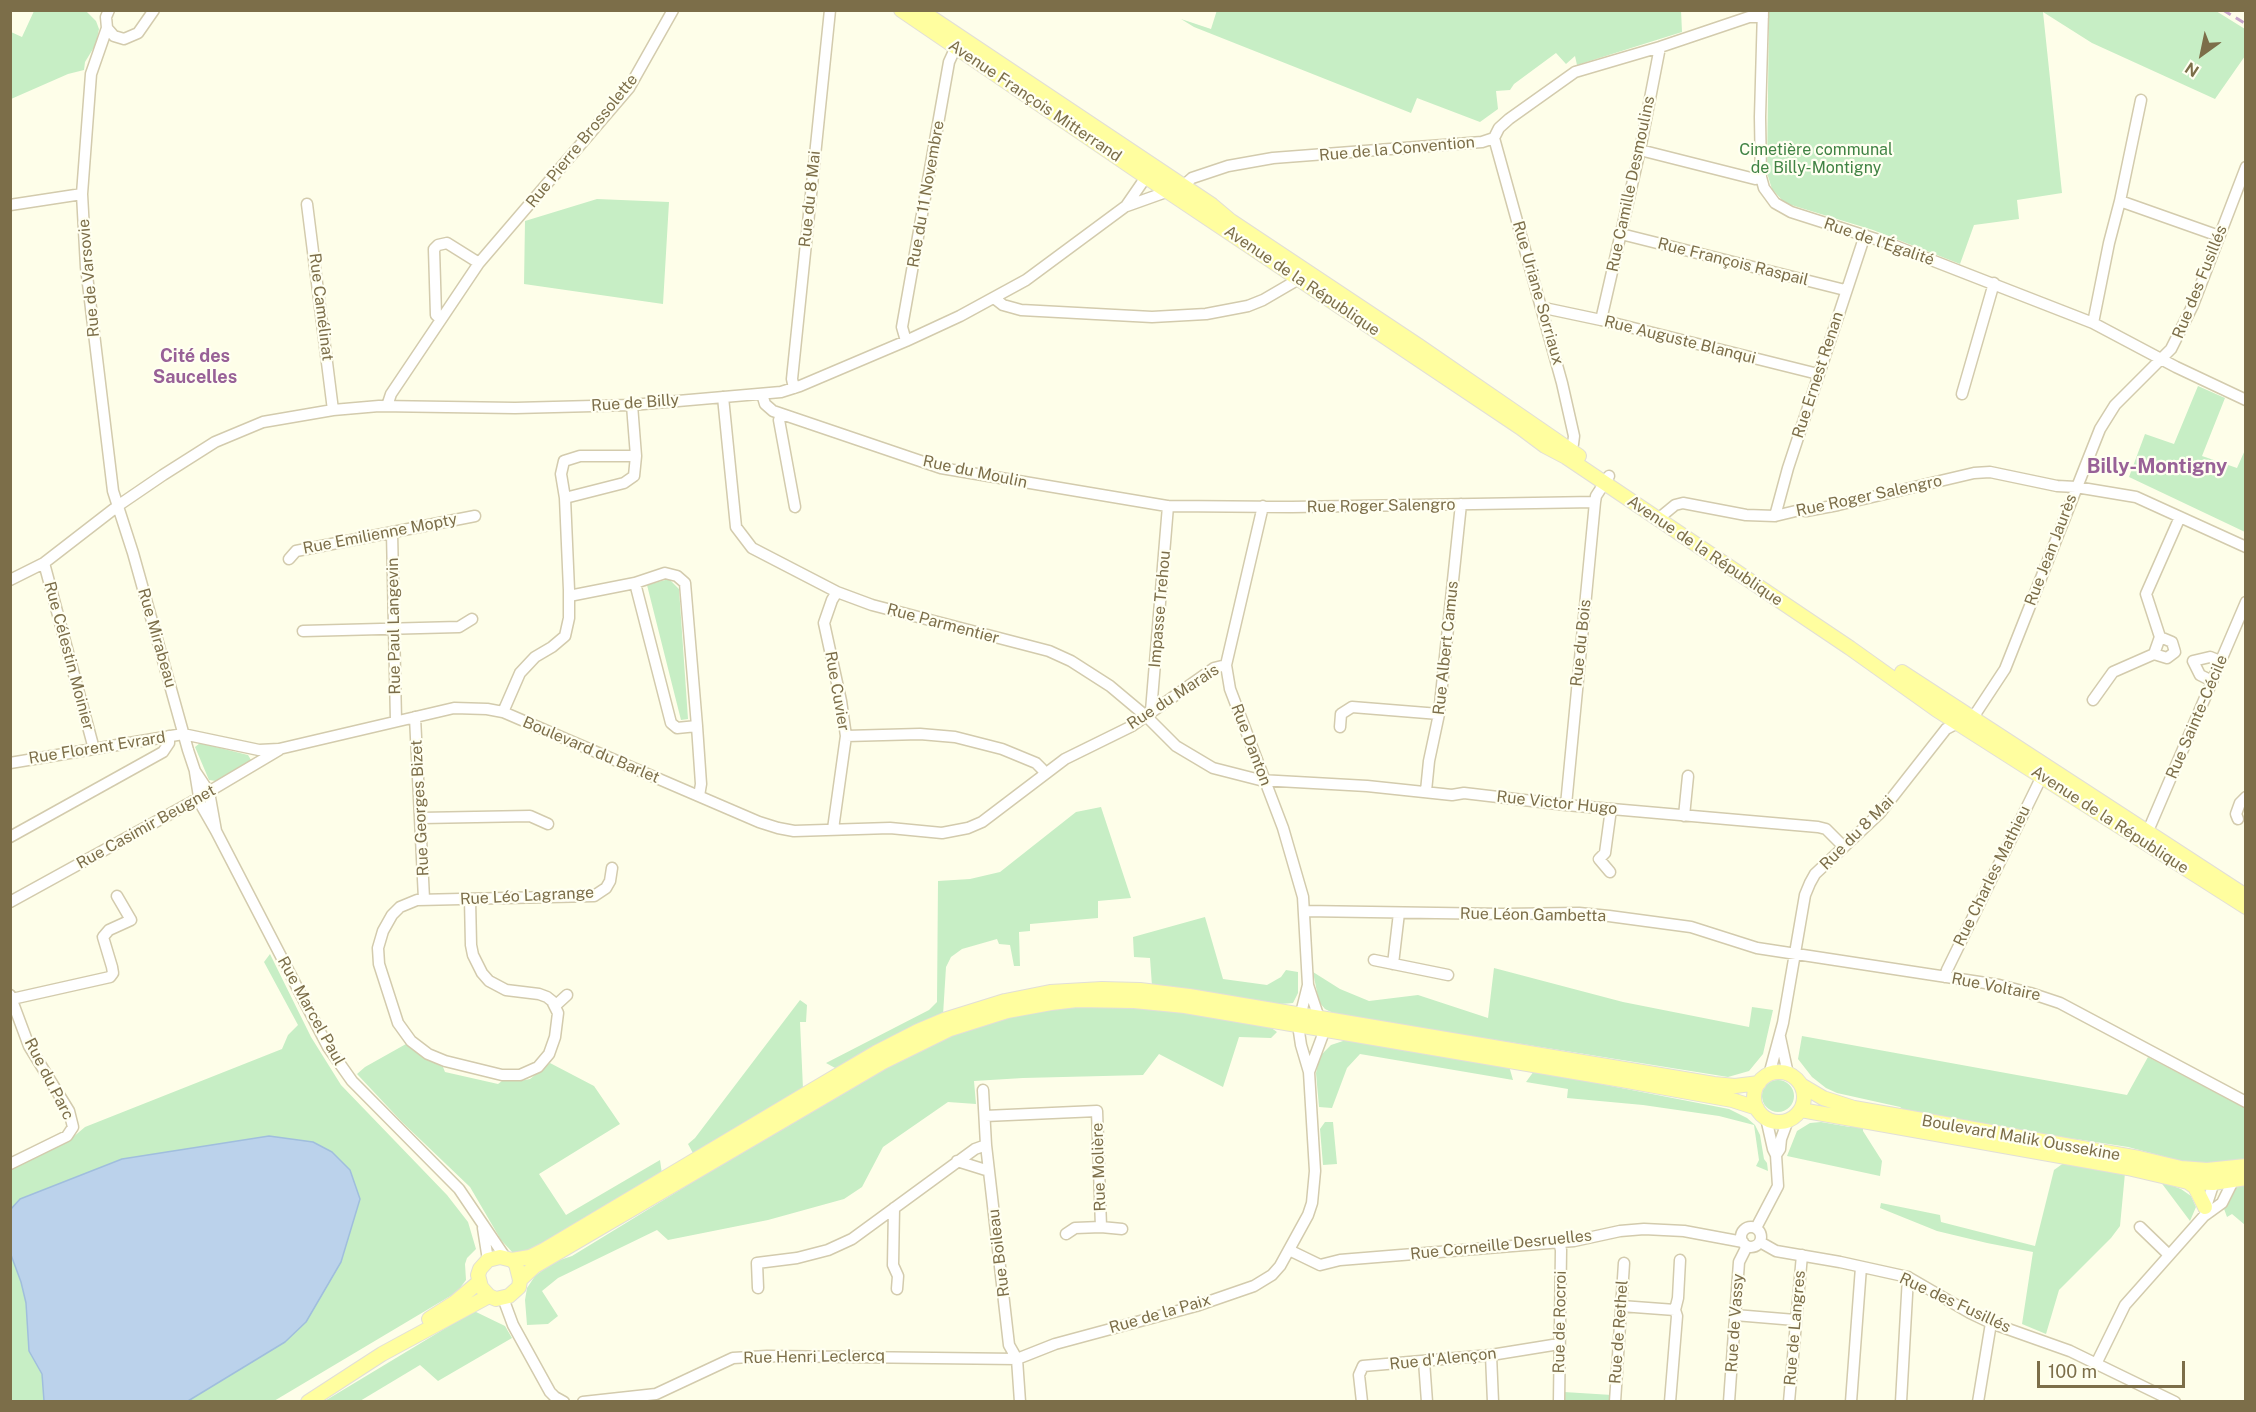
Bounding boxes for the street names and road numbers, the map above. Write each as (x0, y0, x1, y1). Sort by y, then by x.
street label: Avenue François Mitterrand (945, 36, 1125, 166)
street label: Rue Pierre Brossolette (522, 70, 642, 212)
street label: Rue Camille Desmoulins (1603, 94, 1659, 274)
street label: Rue du 11 Novembre (904, 119, 948, 269)
street label: Rue de la Convention (1318, 133, 1476, 165)
street label: Rue du 8 Mai (795, 150, 825, 248)
street label: Rue de l'Égalité (1821, 214, 1937, 270)
street label: Rue de Varsovie (74, 218, 104, 338)
street label: Rue Uriane Sorriaux (1508, 219, 1568, 367)
street label: Avenue de la République (1221, 222, 1383, 340)
street label: Rue des Fusillés (2169, 223, 2231, 341)
street label: Rue François Raspail (1656, 234, 1810, 290)
street label: Rue Camélinat (305, 252, 337, 362)
street label: Rue Ernest Renan (1788, 309, 1848, 441)
street label: Rue Auguste Blanqui (1602, 312, 1758, 368)
street label: Rue de Billy (590, 390, 680, 416)
street label: Rue du Moulin (921, 452, 1029, 492)
street label: Rue Roger Salengro (1794, 471, 1944, 521)
street label: Avenue de la République (1624, 492, 1786, 610)
street label: Rue Jean Jaurès (2021, 492, 2081, 608)
street label: Rue Roger Salengro (1306, 495, 1456, 517)
street label: Rue Emilienne Mopty (301, 510, 459, 558)
street label: Impasse Trehou (1145, 550, 1175, 668)
street label: Rue Paul Langevin (383, 557, 405, 695)
street label: Rue Célestin Moinier (40, 579, 98, 733)
street label: Rue Albert Camus (1429, 580, 1463, 716)
street label: Rue Mirabeau (134, 586, 180, 690)
street label: Rue du Bois (1567, 598, 1595, 688)
street label: Rue Parmentier (885, 600, 1001, 648)
street label: Rue Cuvier (821, 650, 853, 732)
street label: Rue Sainte-Cécile (2162, 652, 2232, 782)
street label: Rue du Marais (1124, 660, 1222, 734)
street label: Rue Danton (1227, 701, 1275, 789)
street label: Boulevard du Barlet (520, 712, 662, 788)
street label: Rue Florent Evrard (27, 728, 167, 768)
street label: Rue Georges Bizet (407, 739, 433, 877)
street label: Avenue de la République (2028, 762, 2192, 878)
street label: Rue Casimir Beugnet (73, 781, 219, 873)
street label: Rue Victor Hugo (1496, 787, 1618, 819)
street label: Rue du 8 Mai (1816, 792, 1898, 874)
street label: Rue Charles Mathieu (1950, 803, 2034, 949)
street label: Rue Léo Lagrange (459, 883, 595, 909)
street label: Rue Léon Gambetta (1460, 904, 1606, 926)
street label: Rue Marcel Paul (273, 953, 349, 1069)
street label: Rue Voltaire (1950, 969, 2042, 1005)
street label: Rue du Parc (20, 1035, 78, 1123)
street label: Boulevard Malik Oussekine (1920, 1111, 2122, 1165)
street label: Rue Molière (1088, 1122, 1110, 1212)
street label: Rue Boileau (984, 1208, 1014, 1298)
street label: Rue Corneille Desruelles (1409, 1226, 1593, 1264)
street label: Rue des Fusillés (1896, 1269, 2014, 1337)
street label: Rue de Rocroi (1550, 1270, 1570, 1374)
street label: Rue de Langres (1780, 1270, 1810, 1386)
street label: Rue de Vassy (1722, 1273, 1748, 1373)
street label: Rue de Rethel (1606, 1279, 1632, 1385)
street label: Rue de la Paix (1107, 1290, 1213, 1338)
street label: Rue d'Alençon (1389, 1344, 1497, 1374)
street label: Rue Henri Leclercq (743, 1346, 885, 1368)

